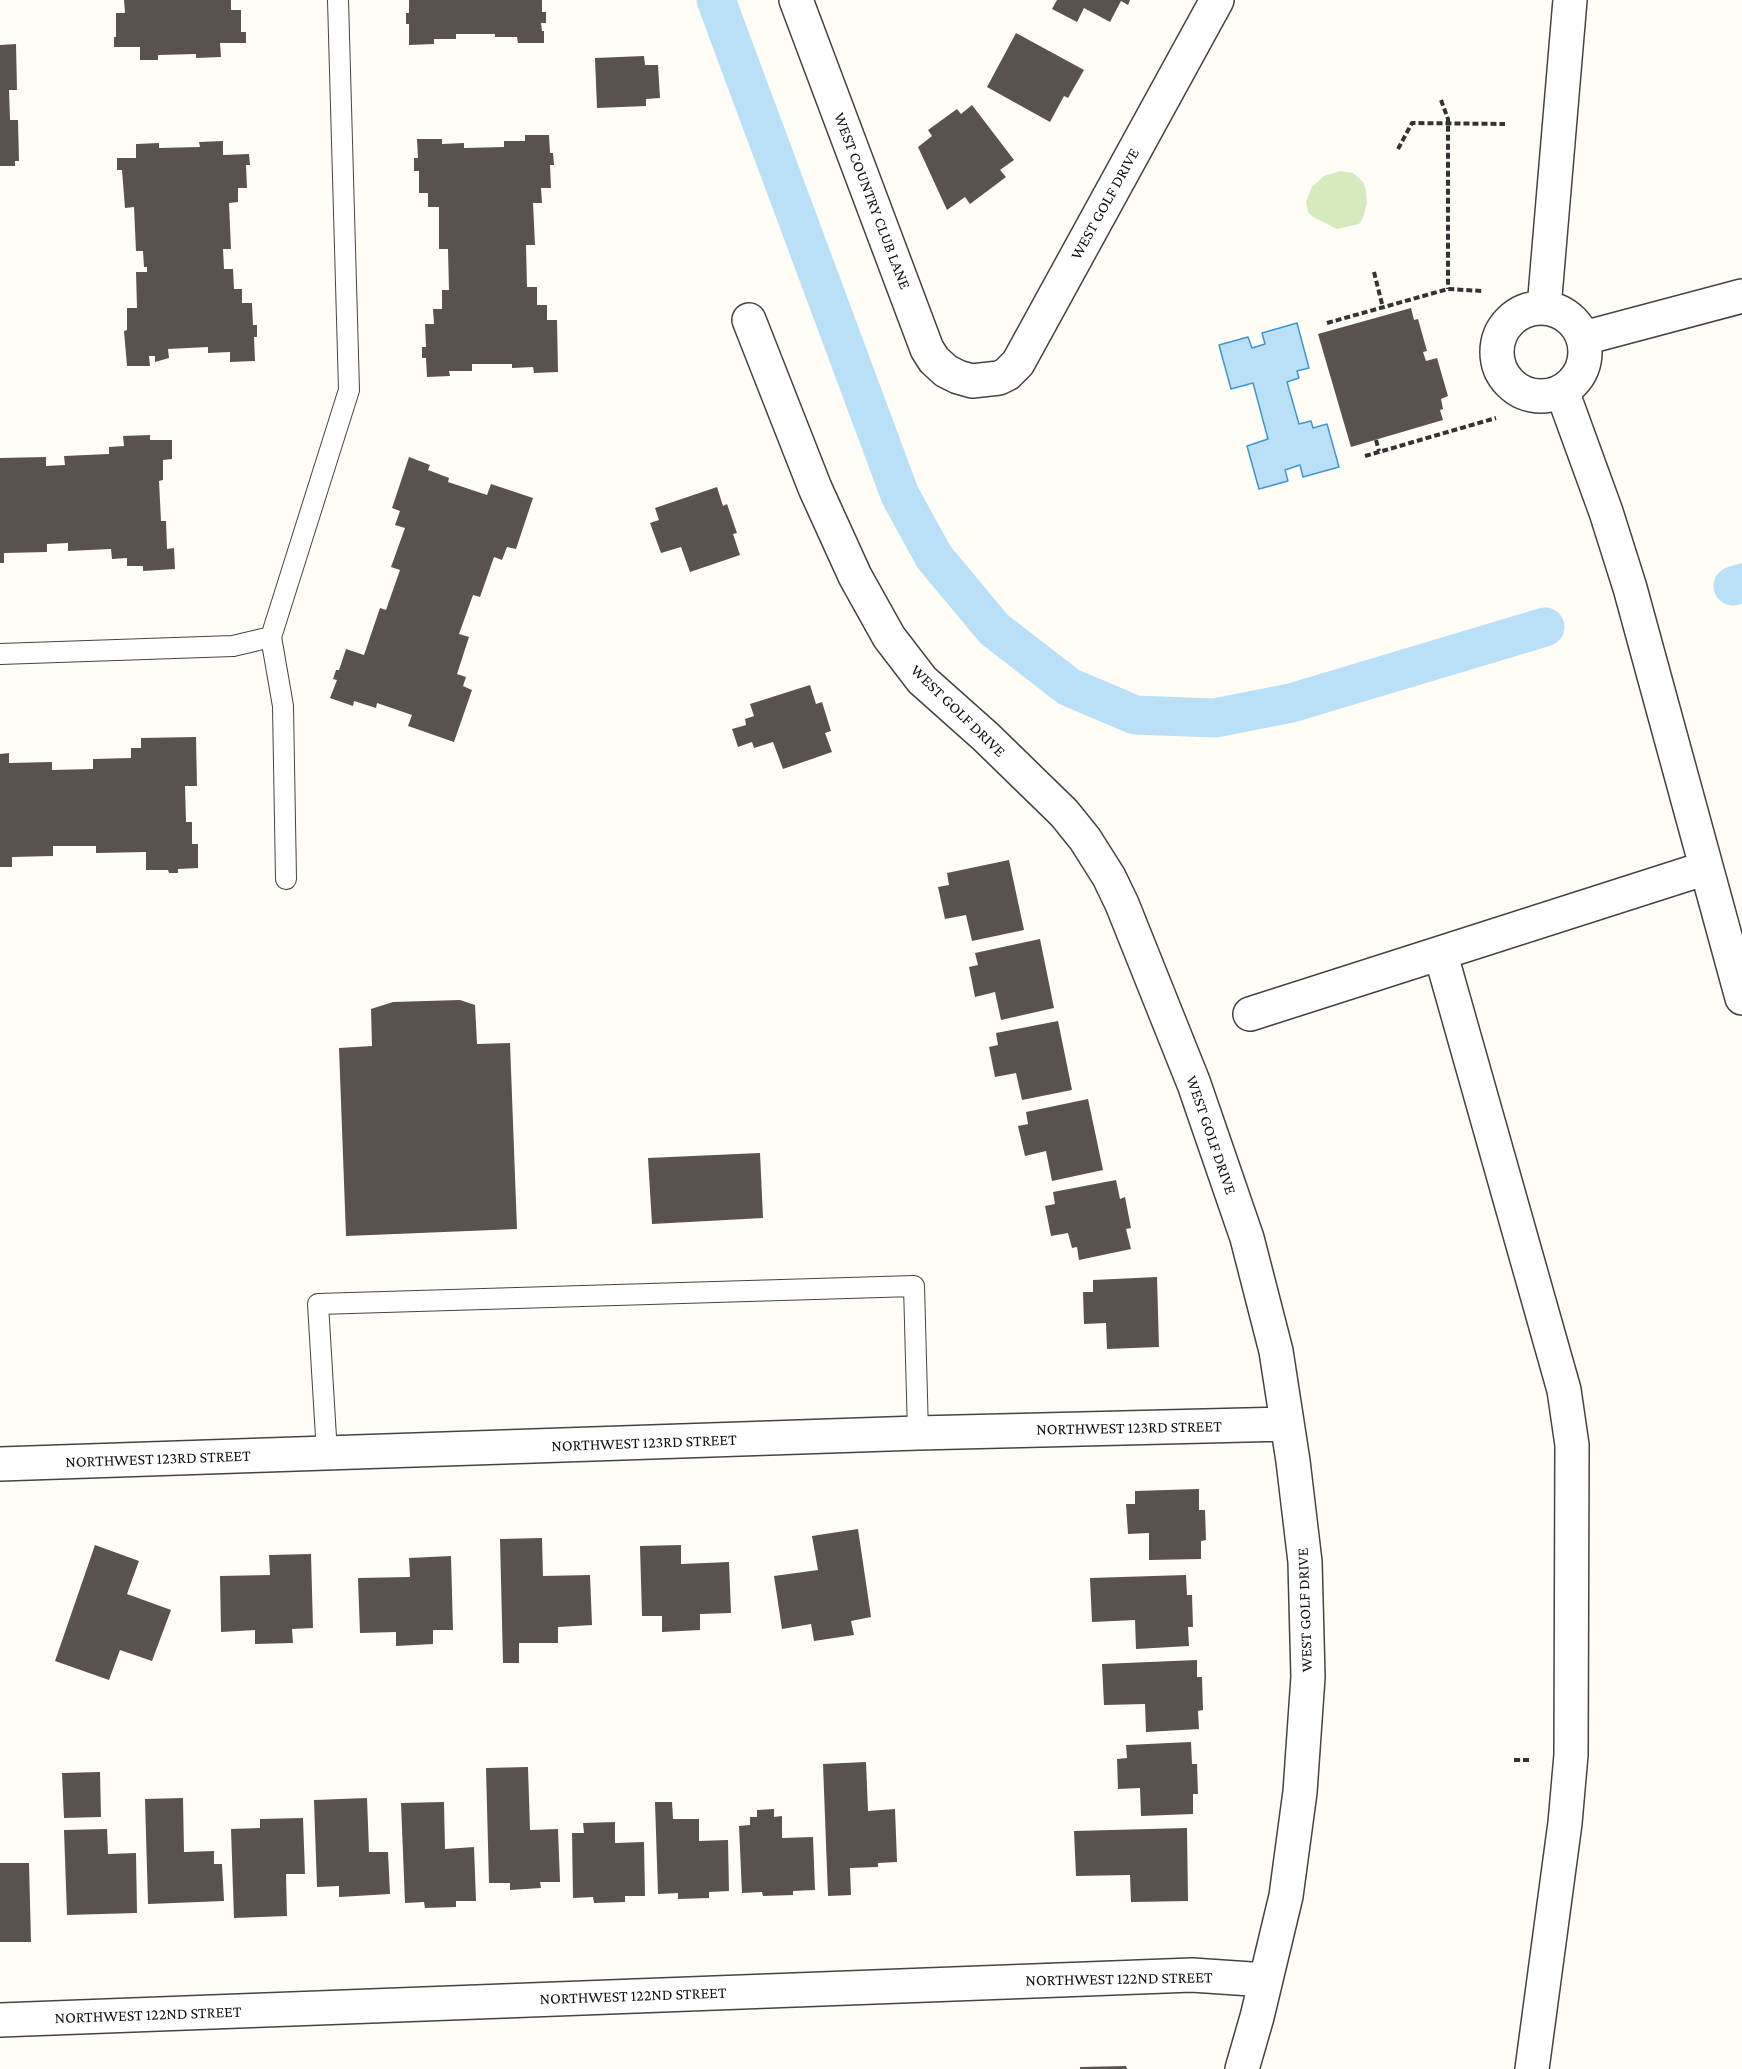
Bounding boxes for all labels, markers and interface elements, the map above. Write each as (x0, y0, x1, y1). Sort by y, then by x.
street label: WEST COUNTRY CLUB LANE (829, 110, 915, 292)
street label: WEST GOLF DRIVE (1066, 145, 1144, 263)
street label: WEST GOLF DRIVE (907, 661, 1009, 761)
street label: WEST GOLF DRIVE (1182, 1073, 1240, 1197)
street label: NORTHWEST 123RD STREET (1036, 1417, 1222, 1439)
street label: NORTHWEST 123RD STREET (551, 1430, 737, 1456)
street label: NORTHWEST 123RD STREET (65, 1446, 251, 1472)
street label: WEST GOLF DRIVE (1293, 1547, 1317, 1673)
street label: NORTHWEST 122ND STREET (1025, 1968, 1213, 1990)
street label: NORTHWEST 122ND STREET (539, 1983, 727, 2009)
street label: NORTHWEST 122ND STREET (54, 2002, 242, 2028)

